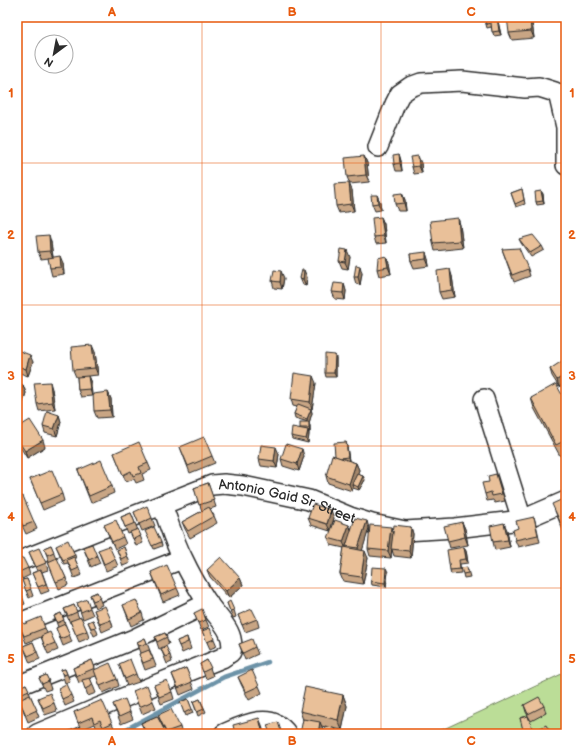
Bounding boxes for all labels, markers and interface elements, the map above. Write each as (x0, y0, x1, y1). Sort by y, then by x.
text: A (107, 4, 116, 20)
text: B (287, 4, 297, 20)
text: C (466, 4, 476, 20)
north arrow (34, 34, 74, 74)
text: N (42, 54, 56, 70)
text: 1 (8, 85, 14, 101)
text: 1 (569, 85, 575, 101)
text: 2 (7, 227, 15, 243)
text: 2 (568, 227, 576, 243)
text: 3 (7, 368, 15, 384)
text: 3 (568, 368, 576, 384)
street label: Antonio Gaid Sr. Street (218, 476, 358, 527)
text: 4 (7, 509, 15, 525)
text: 4 (568, 509, 576, 525)
text: 5 (7, 651, 15, 667)
text: 5 (568, 651, 576, 667)
text: A (107, 733, 116, 749)
text: B (287, 733, 297, 749)
text: C (466, 733, 476, 749)

